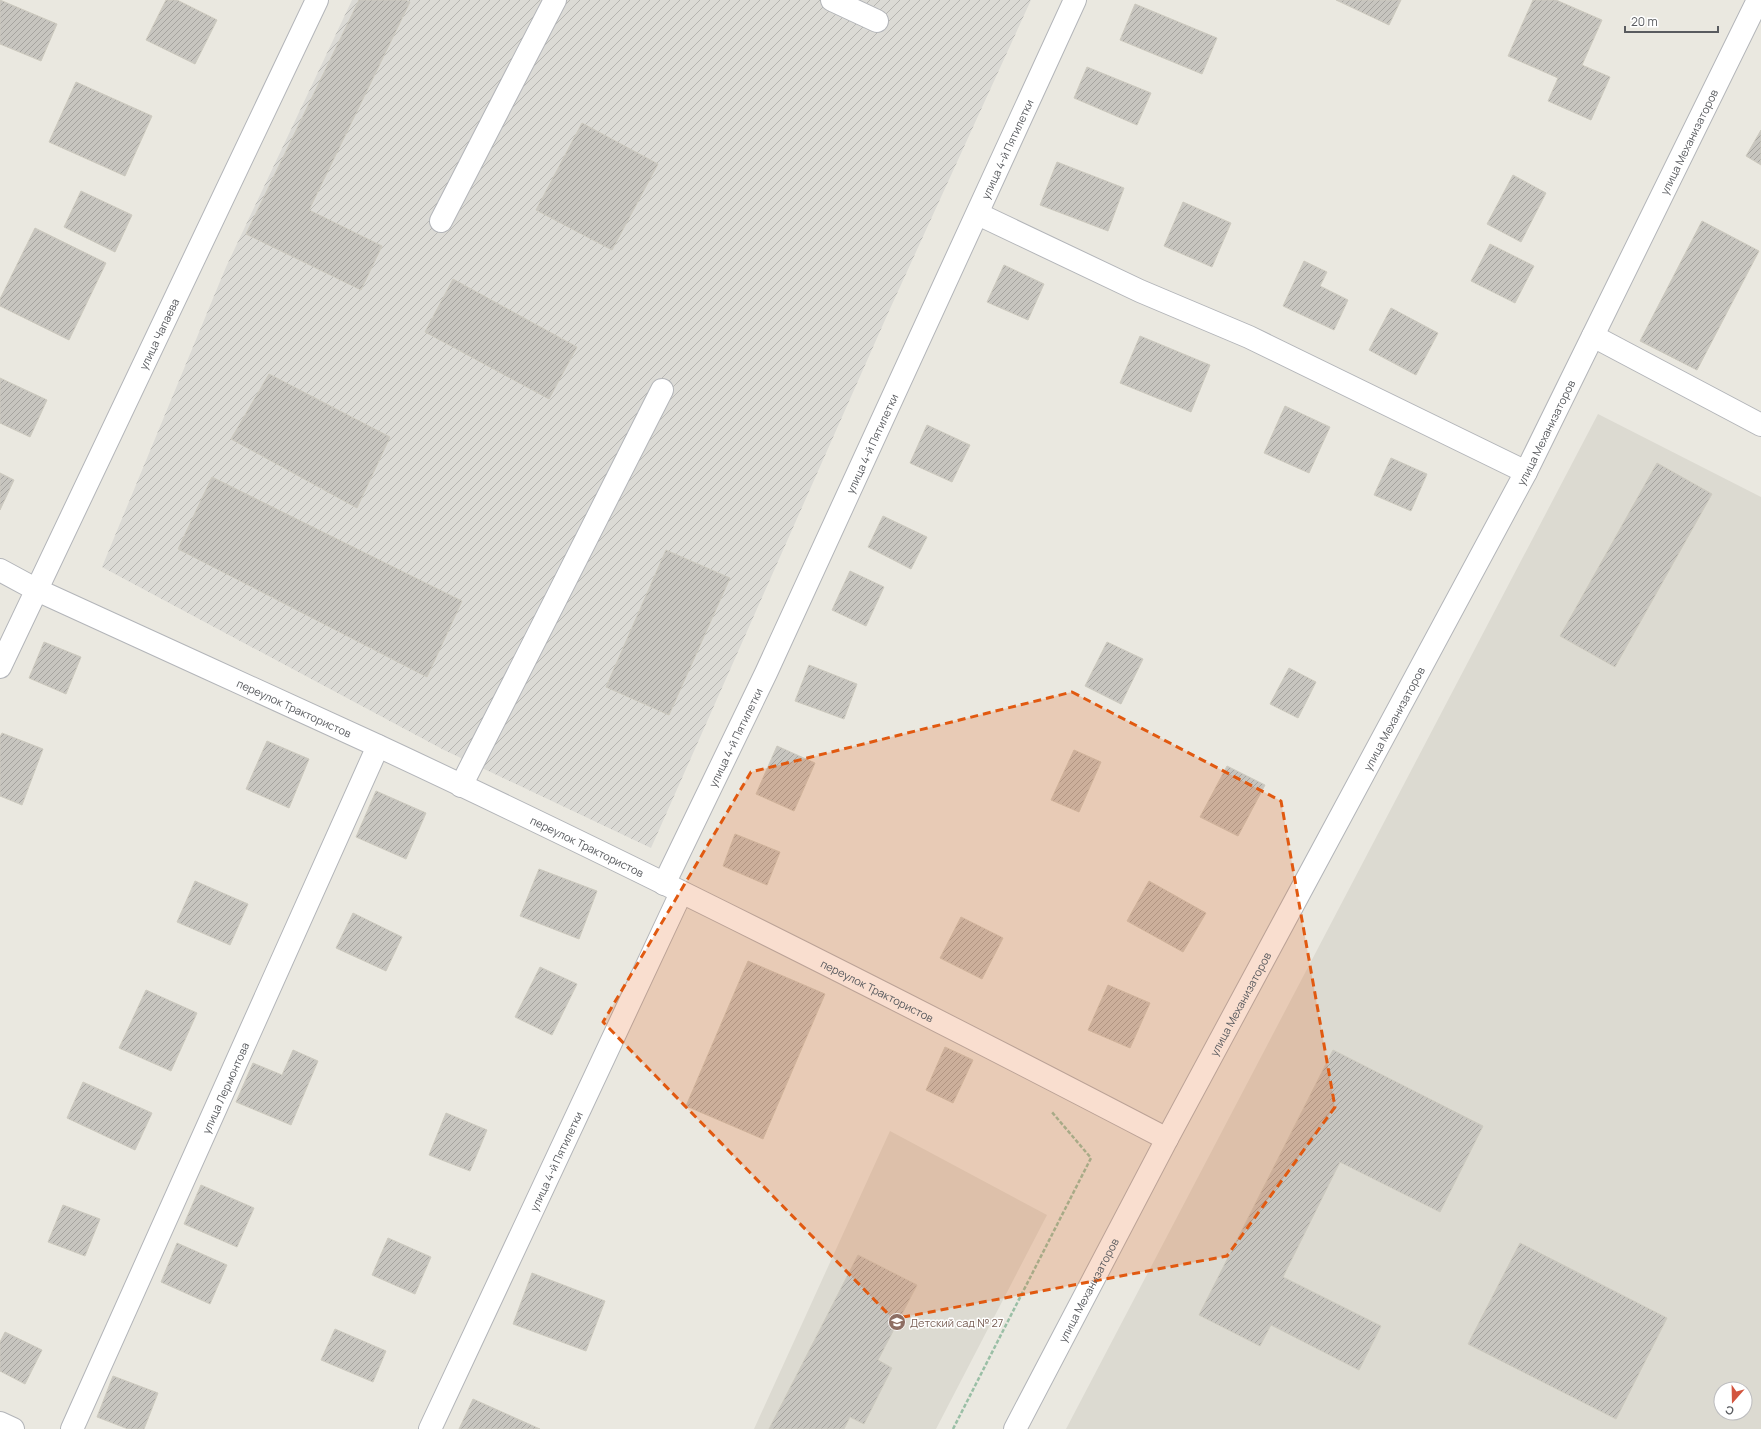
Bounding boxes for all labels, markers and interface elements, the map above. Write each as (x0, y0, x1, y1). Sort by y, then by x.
scale bar (1625, 8, 1718, 34)
text: 20 m (1631, 13, 1658, 30)
street label: улица Механизаторов (1656, 86, 1721, 197)
street label: улица 4-й Пятилетки (977, 97, 1036, 201)
street label: улица Чапаева (135, 296, 182, 372)
street label: улица Механизаторов (1513, 377, 1578, 488)
street label: улица 4-й Пятилетки (842, 391, 901, 496)
street label: улица Механизаторов (1359, 664, 1427, 773)
street label: переулок Трактористов (235, 675, 354, 740)
street label: улица 4-й Пятилетки (705, 685, 765, 789)
street label: переулок Трактористов (528, 812, 647, 880)
street label: улица Механизаторов (1206, 949, 1274, 1058)
street label: переулок Трактористов (819, 955, 936, 1025)
street label: улица Лермонтова (198, 1040, 252, 1136)
street label: улица 4-й Пятилетки (526, 1109, 585, 1213)
street label: улица Механизаторов (1054, 1235, 1121, 1345)
school or university icon: Детский сад № 27 (887, 1312, 907, 1332)
place label: Детский сад № 27 (910, 1315, 1003, 1330)
north arrow (1713, 1381, 1753, 1421)
text: С (1723, 1402, 1736, 1419)

